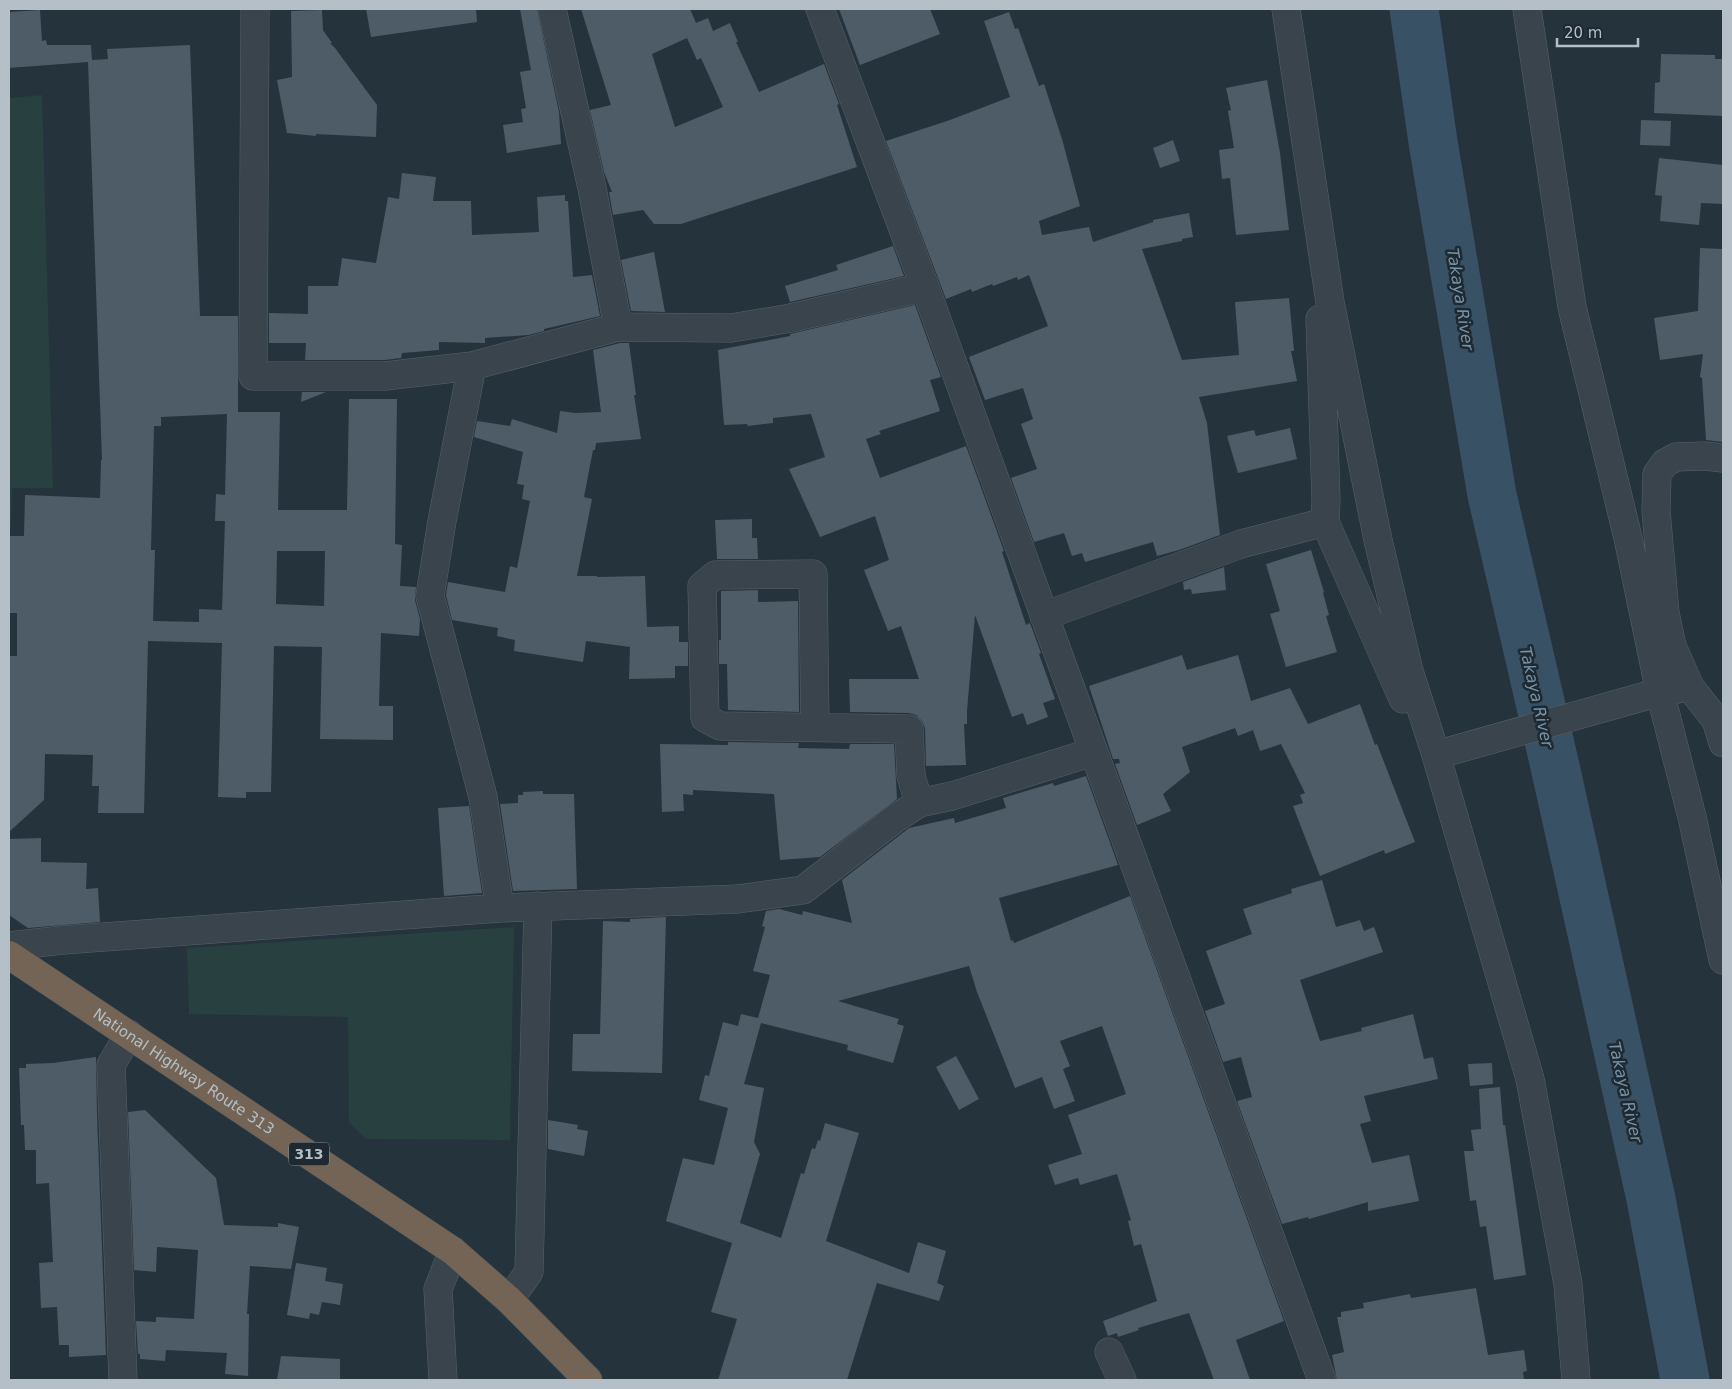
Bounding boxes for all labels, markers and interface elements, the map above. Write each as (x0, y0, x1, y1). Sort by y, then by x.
scale bar (1557, 15, 1638, 47)
text: 20 m (1564, 24, 1602, 42)
water label: Takaya River (1443, 247, 1478, 353)
water label: Takaya River (1516, 645, 1558, 751)
street label: National Highway Route 313 (90, 1005, 278, 1138)
water label: Takaya River (1605, 1040, 1647, 1146)
road number: 313 (289, 1142, 329, 1166)

